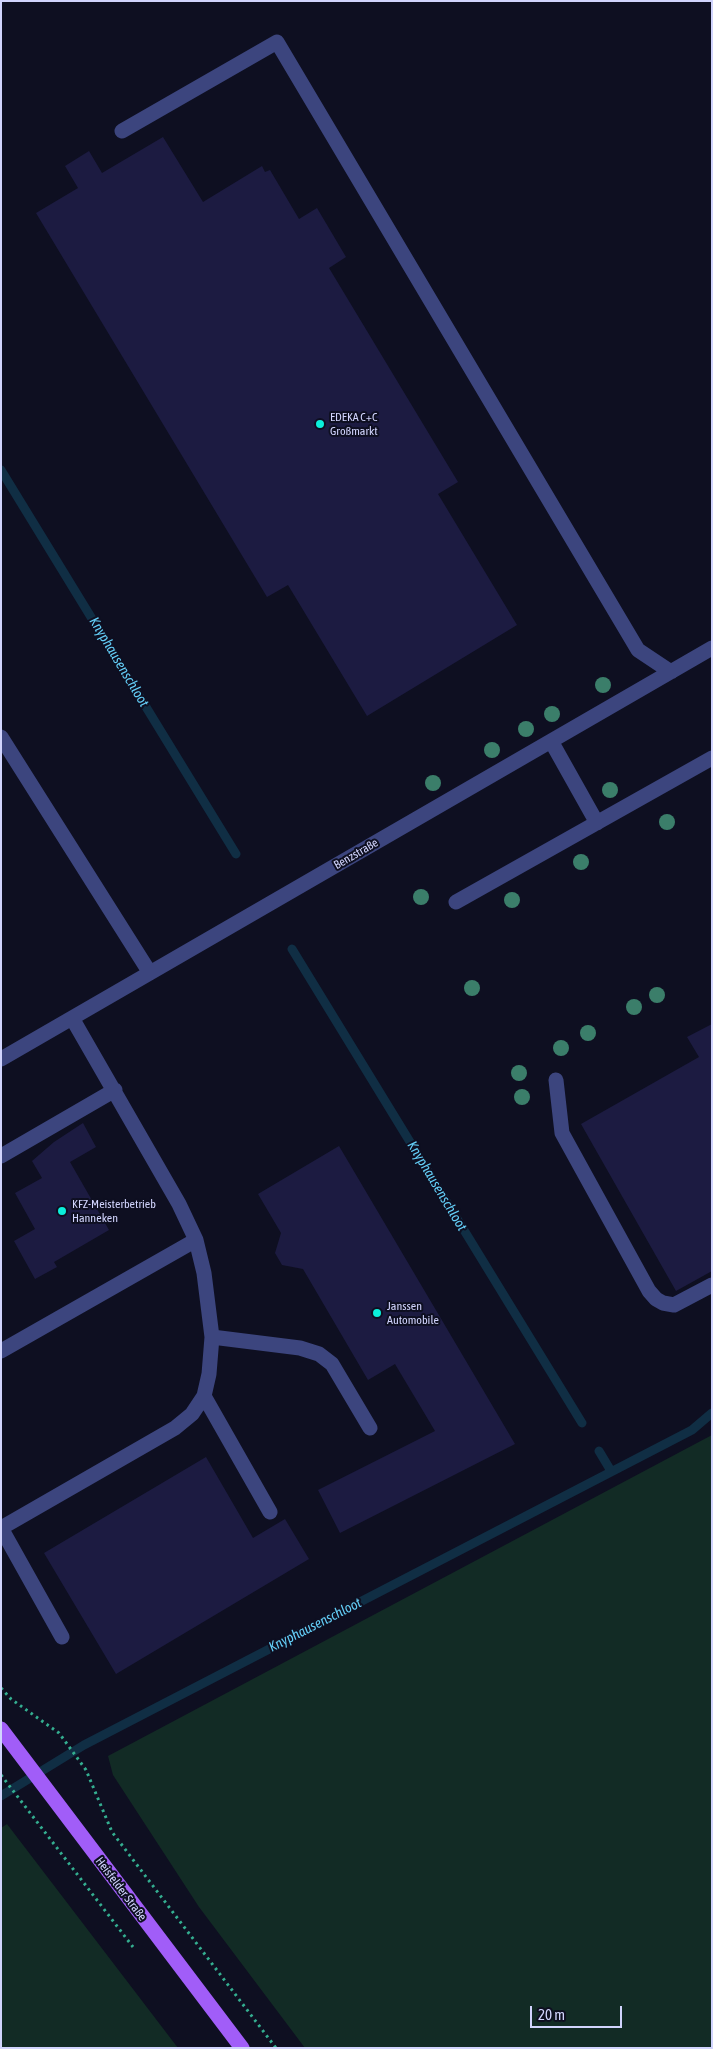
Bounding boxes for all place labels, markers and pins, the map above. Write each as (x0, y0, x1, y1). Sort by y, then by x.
place label: EDEKA C+C Großmarkt (330, 410, 378, 438)
marker: EDEKA C+C Großmarkt (314, 418, 326, 430)
place label: KFZ-Meisterbetrieb Hanneken (72, 1197, 156, 1225)
marker: KFZ-Meisterbetrieb Hanneken (56, 1205, 68, 1217)
place label: Janssen Automobile (387, 1299, 439, 1327)
marker: Janssen Automobile (371, 1307, 383, 1319)

